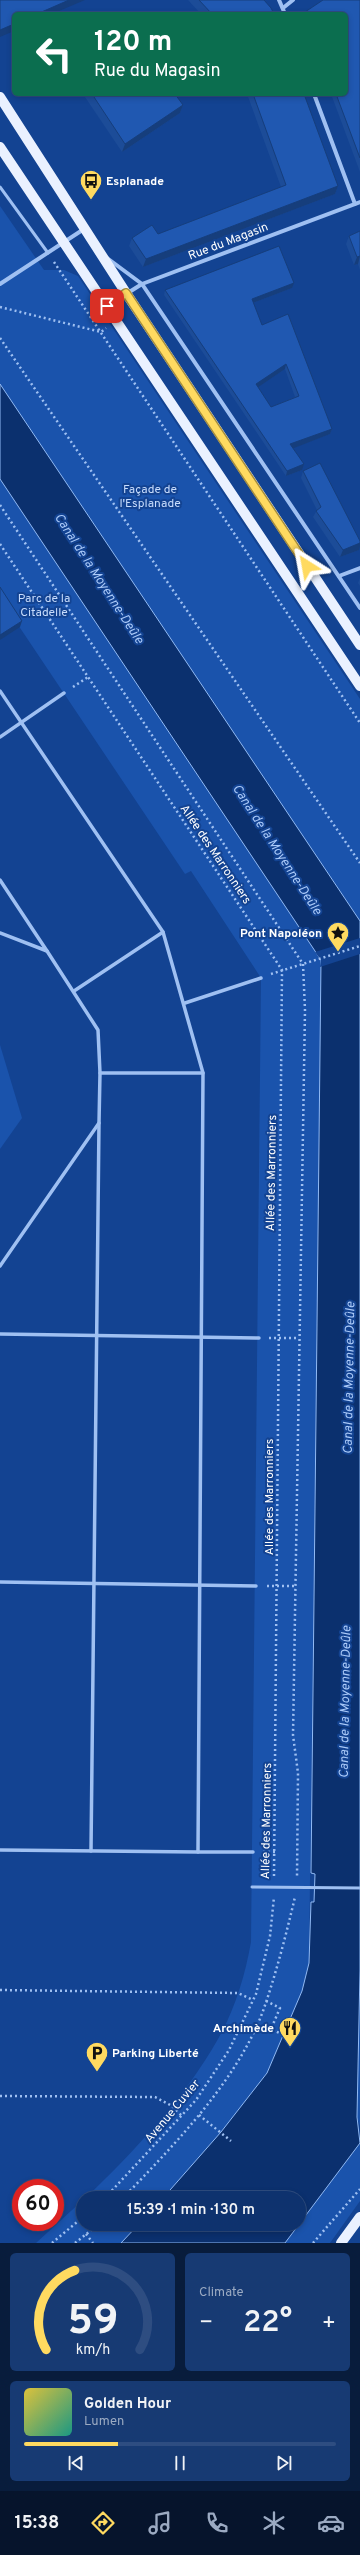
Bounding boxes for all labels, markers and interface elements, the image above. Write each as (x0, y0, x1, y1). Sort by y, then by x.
text: 120 m (94, 25, 172, 61)
icon: left (28, 28, 80, 80)
text: Rue du Magasin (94, 60, 221, 83)
bus stop icon: Esplanade (78, 168, 104, 201)
place label: Esplanade (106, 174, 164, 190)
street label: Rue du Magasin (186, 219, 271, 265)
pin (90, 289, 124, 323)
icon: arrive (96, 295, 118, 317)
park label: Façade de l'Esplanade (119, 482, 181, 512)
water label: Canal de la Moyenne-Deûle (50, 511, 147, 648)
position arrow (286, 545, 328, 587)
park label: Parc de la Citadelle (18, 591, 70, 621)
water label: Canal de la Moyenne-Deûle (228, 782, 325, 919)
street label: Allée des Marronniers (176, 802, 254, 907)
place icon: Pont Napoléon (325, 920, 351, 953)
place label: Pont Napoléon (240, 926, 322, 942)
street label: Allée des Marronniers (263, 1115, 281, 1231)
water label: Canal de la Moyenne-Deûle (341, 1301, 359, 1454)
street label: Allée des Marronniers (262, 1439, 278, 1555)
water label: Canal de la Moyenne-Deûle (337, 1625, 355, 1778)
street label: Allée des Marronniers (258, 1763, 276, 1879)
restaurant icon: Archimède (277, 2015, 303, 2048)
place label: Archimède (213, 2021, 274, 2037)
parking icon: Parking Liberté (84, 2040, 110, 2073)
place label: Parking Liberté (112, 2046, 199, 2062)
street label: Avenue Cuvier (142, 2076, 204, 2147)
speed limit sign: 60 (12, 2179, 64, 2231)
text: 15:39 · 1 min · 130 m (127, 2201, 255, 2220)
text: Climate (199, 2285, 244, 2301)
text: 59 (67, 2296, 118, 2349)
text: 22° (243, 2305, 292, 2342)
text: − (199, 2310, 213, 2337)
text: + (322, 2310, 336, 2337)
text: km/h (75, 2341, 110, 2359)
text: Golden Hour (84, 2395, 171, 2414)
text: Lumen (84, 2414, 124, 2430)
icon: previous (65, 2452, 87, 2474)
icon: pause (169, 2452, 191, 2474)
icon: next (273, 2452, 295, 2474)
icon: directions (89, 2509, 117, 2537)
icon: music (146, 2509, 174, 2537)
icon: phone (203, 2509, 231, 2537)
icon: climate (260, 2509, 288, 2537)
icon: car (317, 2509, 345, 2537)
text: 15:38 (15, 2512, 59, 2535)

